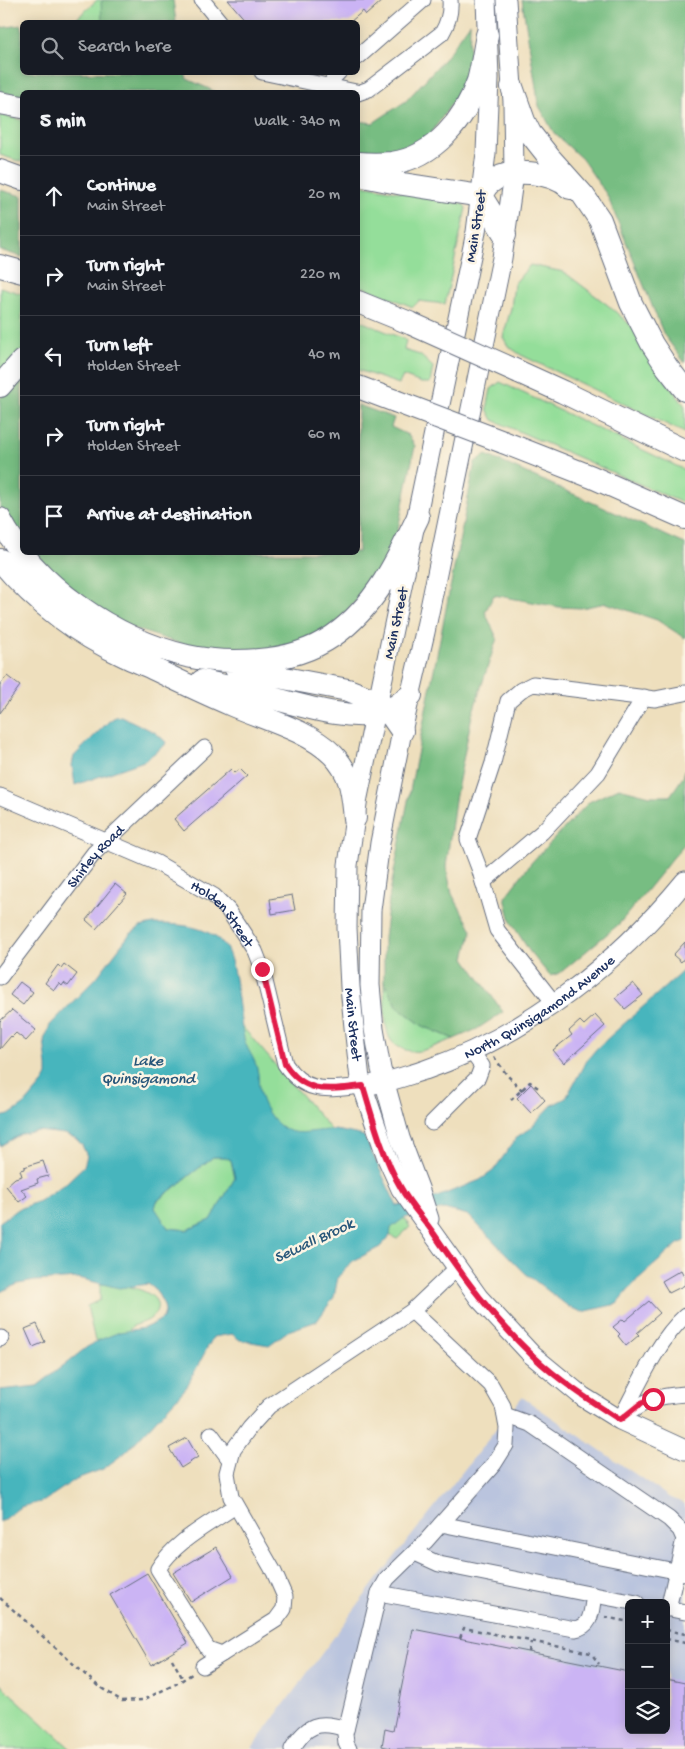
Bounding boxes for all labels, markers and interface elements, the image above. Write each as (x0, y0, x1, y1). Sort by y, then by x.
search box (20, 20, 360, 75)
icon: search (38, 34, 66, 62)
text: Search here (78, 36, 172, 59)
text: 5 min (40, 110, 85, 135)
text: Walk · 340 m (254, 113, 340, 132)
text: Continue (87, 175, 156, 198)
icon: ahead (40, 182, 68, 210)
text: 20 m (308, 186, 340, 205)
street label: Main Street (462, 187, 492, 264)
text: Main Street (87, 198, 165, 217)
text: Turn right (87, 255, 163, 278)
icon: right (40, 262, 68, 290)
text: 220 m (300, 266, 340, 285)
text: Main Street (87, 278, 165, 297)
text: Turn left (87, 335, 151, 358)
icon: left (40, 342, 68, 370)
text: 40 m (308, 346, 340, 365)
text: Holden Street (87, 358, 180, 377)
text: Turn right (87, 415, 163, 438)
icon: right (40, 422, 68, 450)
text: 60 m (308, 426, 340, 445)
text: Holden Street (87, 438, 180, 457)
icon: arrive (40, 502, 68, 530)
text: Arrive at destination (87, 504, 251, 527)
street label: Main Street (381, 584, 414, 661)
street label: Shirley Road (64, 821, 130, 892)
street label: Holden Street (187, 877, 258, 953)
street label: North Quinsigamond Avenue (462, 952, 619, 1064)
route end (251, 958, 274, 981)
street label: Main Street (339, 987, 365, 1063)
water label: Lake Quinsigamond (101, 1053, 196, 1090)
water label: Sewall Brook (272, 1215, 359, 1269)
route start (642, 1388, 665, 1411)
map controls (625, 1599, 670, 1734)
button: + (625, 1599, 670, 1644)
button: − (625, 1644, 670, 1689)
button: layers (625, 1689, 670, 1734)

